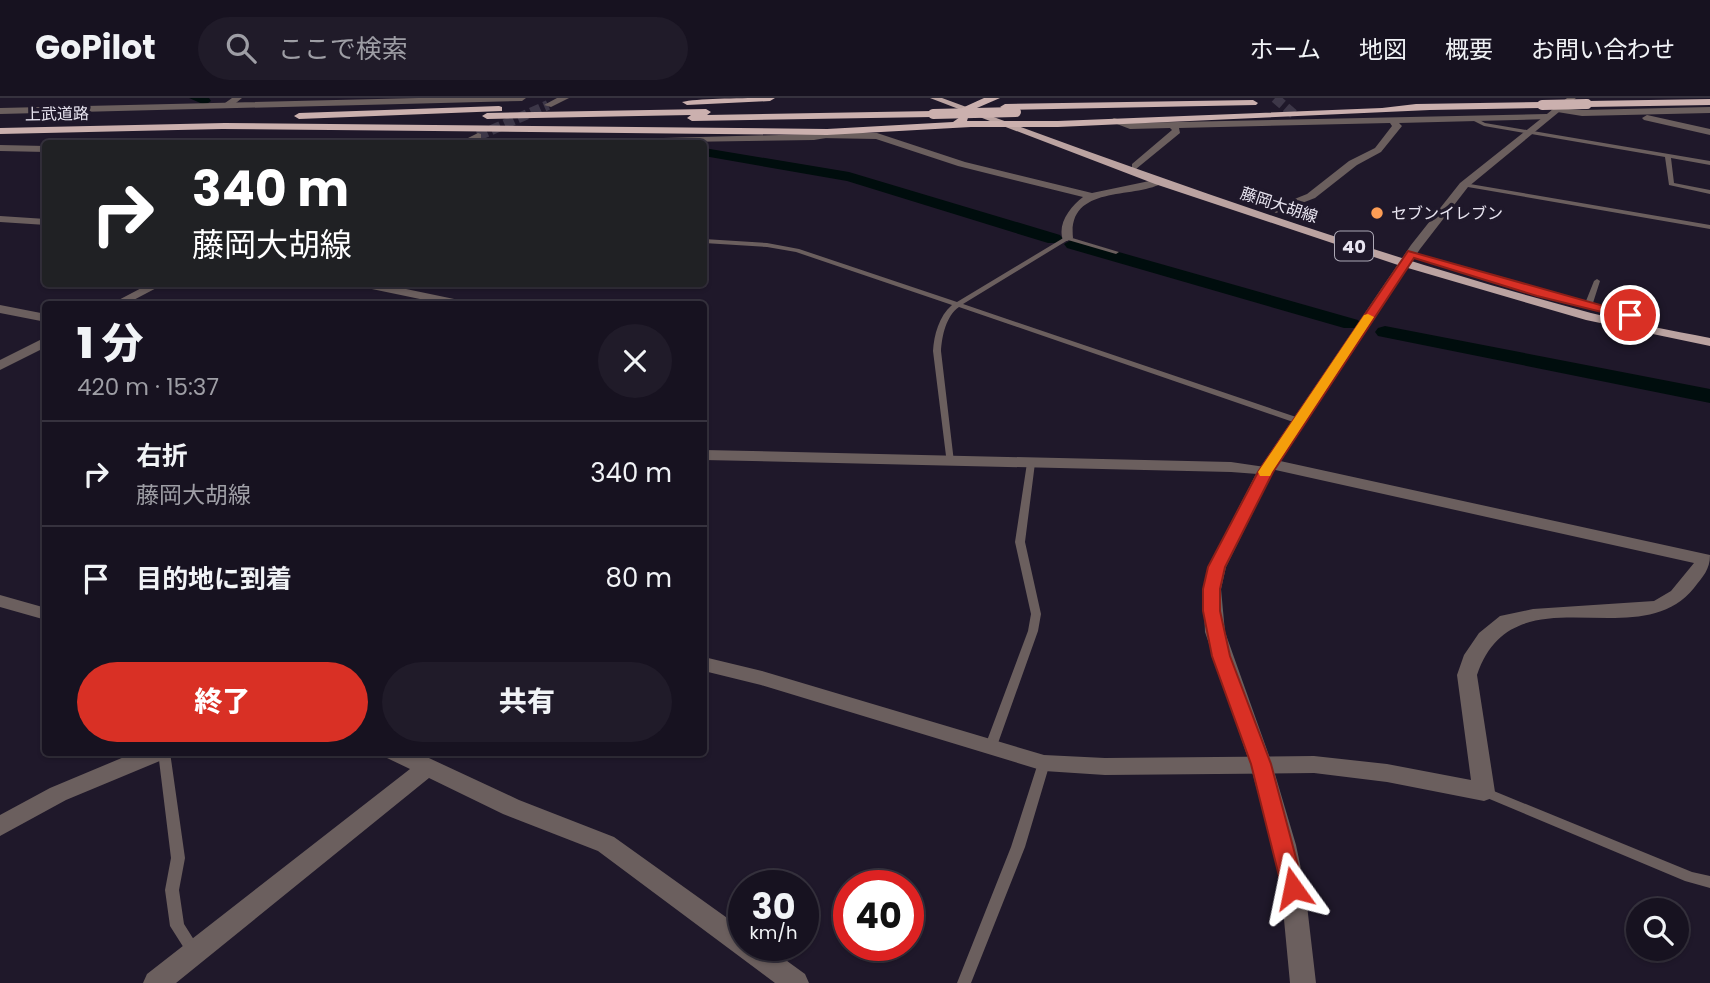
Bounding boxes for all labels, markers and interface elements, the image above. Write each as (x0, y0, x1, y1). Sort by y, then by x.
search box (198, 17, 688, 80)
text: GoPilot (35, 24, 156, 71)
icon: search (222, 29, 260, 67)
text: ここで検索 (278, 31, 408, 67)
text: ホーム (1250, 33, 1321, 66)
text: 地図 (1359, 33, 1407, 66)
text: 概要 (1445, 33, 1493, 66)
text: お問い合わせ (1531, 33, 1675, 66)
street label: 上武道路 (25, 102, 89, 126)
text: 340 m (192, 155, 349, 223)
icon: right (77, 168, 168, 259)
street label: 藤岡大胡線 (1237, 182, 1321, 228)
place label: セブンイレブン (1391, 202, 1503, 225)
marker: セブンイレブン (1369, 205, 1385, 221)
text: 藤岡大胡線 (192, 222, 352, 267)
road number: 40 (1335, 232, 1373, 260)
pin (1600, 285, 1660, 345)
icon: arrive (1611, 296, 1649, 334)
text: 1 分 (77, 314, 143, 373)
button: close (598, 324, 672, 398)
text: 420 m · 15:37 (77, 371, 219, 403)
text: 右折 (136, 438, 188, 474)
icon: right (77, 455, 115, 493)
text: 340 m (590, 455, 672, 491)
text: 藤岡大胡線 (136, 479, 251, 511)
icon: arrive (77, 560, 115, 598)
text: 80 m (606, 560, 672, 596)
text: 目的地に到着 (136, 561, 292, 597)
button: 終了 (77, 662, 368, 742)
button: 共有 (382, 662, 672, 742)
position arrow (1256, 851, 1330, 925)
speed limit sign: 40 (833, 870, 924, 961)
text: 30 (752, 882, 796, 931)
map controls (1626, 898, 1689, 961)
button: search (1626, 898, 1689, 961)
text: km/h (750, 920, 797, 945)

